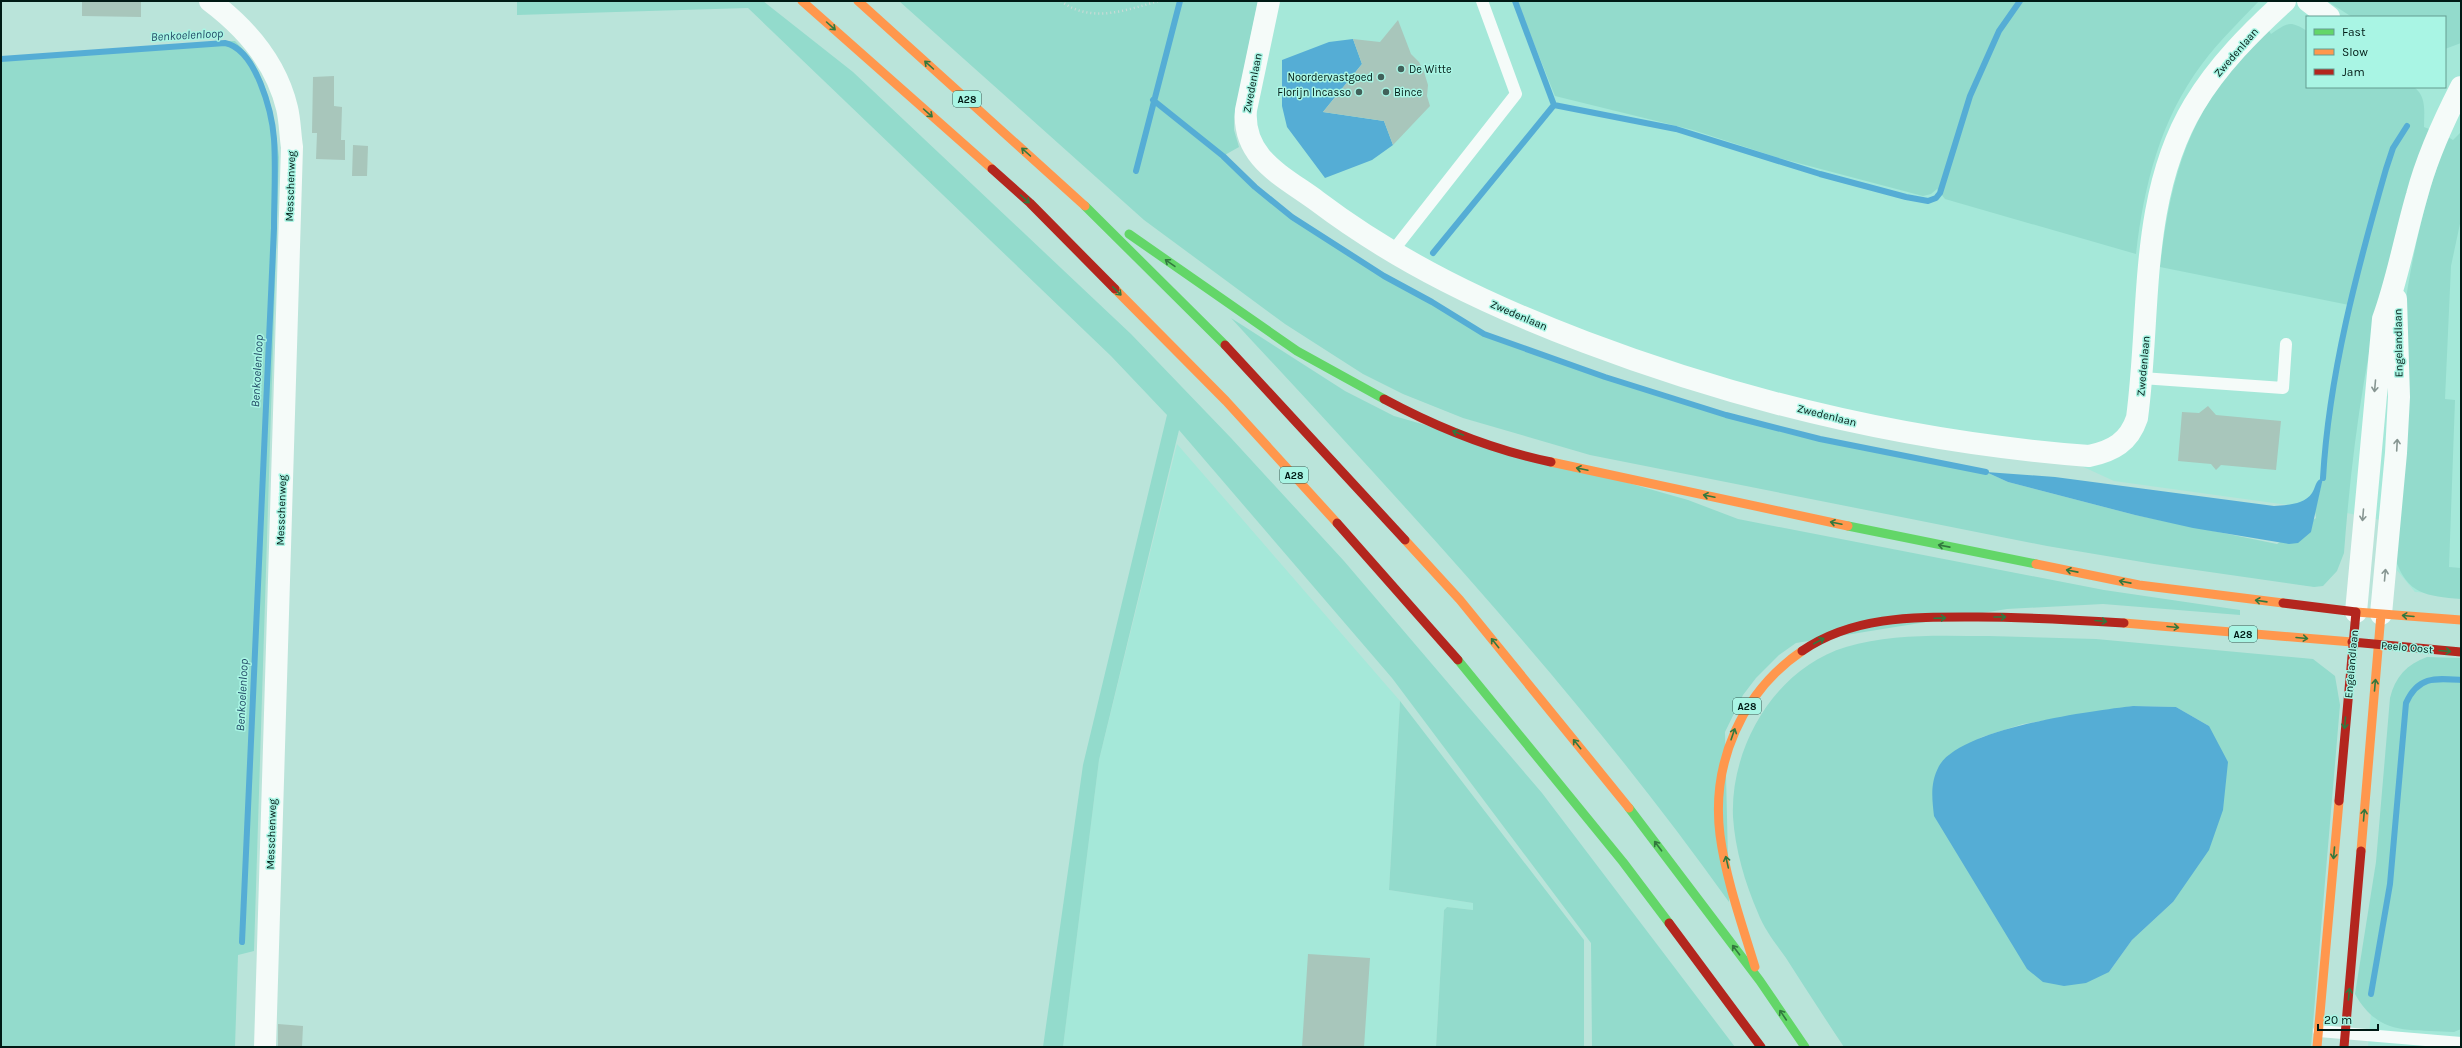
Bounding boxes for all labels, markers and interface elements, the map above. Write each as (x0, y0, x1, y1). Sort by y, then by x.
legend (2306, 16, 2446, 88)
one-way arrow (826, 22, 836, 31)
street label: Zwedenlaan (2212, 25, 2261, 80)
text: Fast (2342, 25, 2366, 39)
water label: Benkoelenloop (150, 26, 224, 44)
text: Slow (2342, 45, 2368, 59)
street label: Zwedenlaan (1240, 52, 1265, 114)
one-way arrow (924, 61, 934, 70)
place label: De Witte (1409, 63, 1452, 76)
marker: De Witte (1396, 64, 1406, 74)
text: Jam (2342, 65, 2365, 79)
place label: Noordervastgoed (1287, 71, 1373, 84)
marker: Noordervastgoed (1376, 72, 1386, 82)
place label: Florijn Incasso (1277, 86, 1351, 99)
place label: Bince (1394, 86, 1422, 99)
marker: Florijn Incasso (1354, 87, 1364, 97)
marker: Bince (1381, 87, 1391, 97)
road number: A28 (953, 91, 981, 107)
one-way arrow (923, 108, 934, 117)
one-way arrow (1021, 148, 1031, 157)
street label: Messchenweg (283, 150, 298, 222)
one-way arrow (1020, 195, 1031, 204)
one-way arrow (1165, 259, 1176, 267)
one-way arrow (1112, 286, 1122, 296)
street label: Zwedenlaan (1488, 298, 1549, 333)
street label: Engelandlaan (2391, 308, 2406, 378)
water label: Benkoelenloop (248, 334, 266, 408)
street label: Zwedenlaan (2134, 335, 2153, 397)
one-way arrow (2372, 379, 2379, 392)
street label: Zwedenlaan (1796, 402, 1858, 429)
one-way arrow (1452, 429, 1464, 436)
one-way arrow (2393, 439, 2400, 452)
one-way arrow (1576, 465, 1589, 473)
road number: A28 (1280, 467, 1308, 483)
street label: Messchenweg (274, 474, 289, 546)
one-way arrow (1703, 492, 1716, 500)
one-way arrow (2360, 508, 2367, 521)
one-way arrow (1830, 519, 1843, 527)
one-way arrow (1938, 541, 1951, 549)
one-way arrow (2066, 567, 2079, 575)
one-way arrow (2381, 569, 2389, 582)
one-way arrow (2118, 578, 2131, 586)
one-way arrow (2255, 597, 2268, 605)
one-way arrow (2402, 612, 2415, 619)
one-way arrow (1993, 613, 2006, 621)
one-way arrow (1933, 614, 1946, 621)
one-way arrow (2094, 617, 2107, 624)
one-way arrow (2166, 624, 2179, 631)
road number: A28 (2229, 626, 2257, 642)
street label: Engelandlaan (2342, 629, 2361, 699)
one-way arrow (2295, 635, 2308, 642)
one-way arrow (1813, 636, 1825, 644)
one-way arrow (1491, 638, 1499, 649)
street label: Peelo Oost (2380, 639, 2433, 656)
one-way arrow (2439, 647, 2452, 654)
water label: Benkoelenloop (233, 658, 251, 732)
one-way arrow (2371, 679, 2379, 692)
road number: A28 (1733, 698, 1761, 714)
one-way arrow (2342, 716, 2349, 729)
one-way arrow (1730, 728, 1737, 741)
one-way arrow (1572, 739, 1581, 750)
street label: Messchenweg (264, 798, 279, 870)
one-way arrow (2361, 809, 2368, 822)
one-way arrow (1654, 840, 1663, 851)
one-way arrow (2330, 846, 2338, 859)
one-way arrow (1722, 856, 1730, 869)
one-way arrow (1732, 944, 1740, 955)
one-way arrow (2346, 988, 2353, 1001)
scale bar (2318, 1006, 2378, 1032)
one-way arrow (1779, 1010, 1787, 1021)
text: 20 m (2324, 1013, 2352, 1027)

